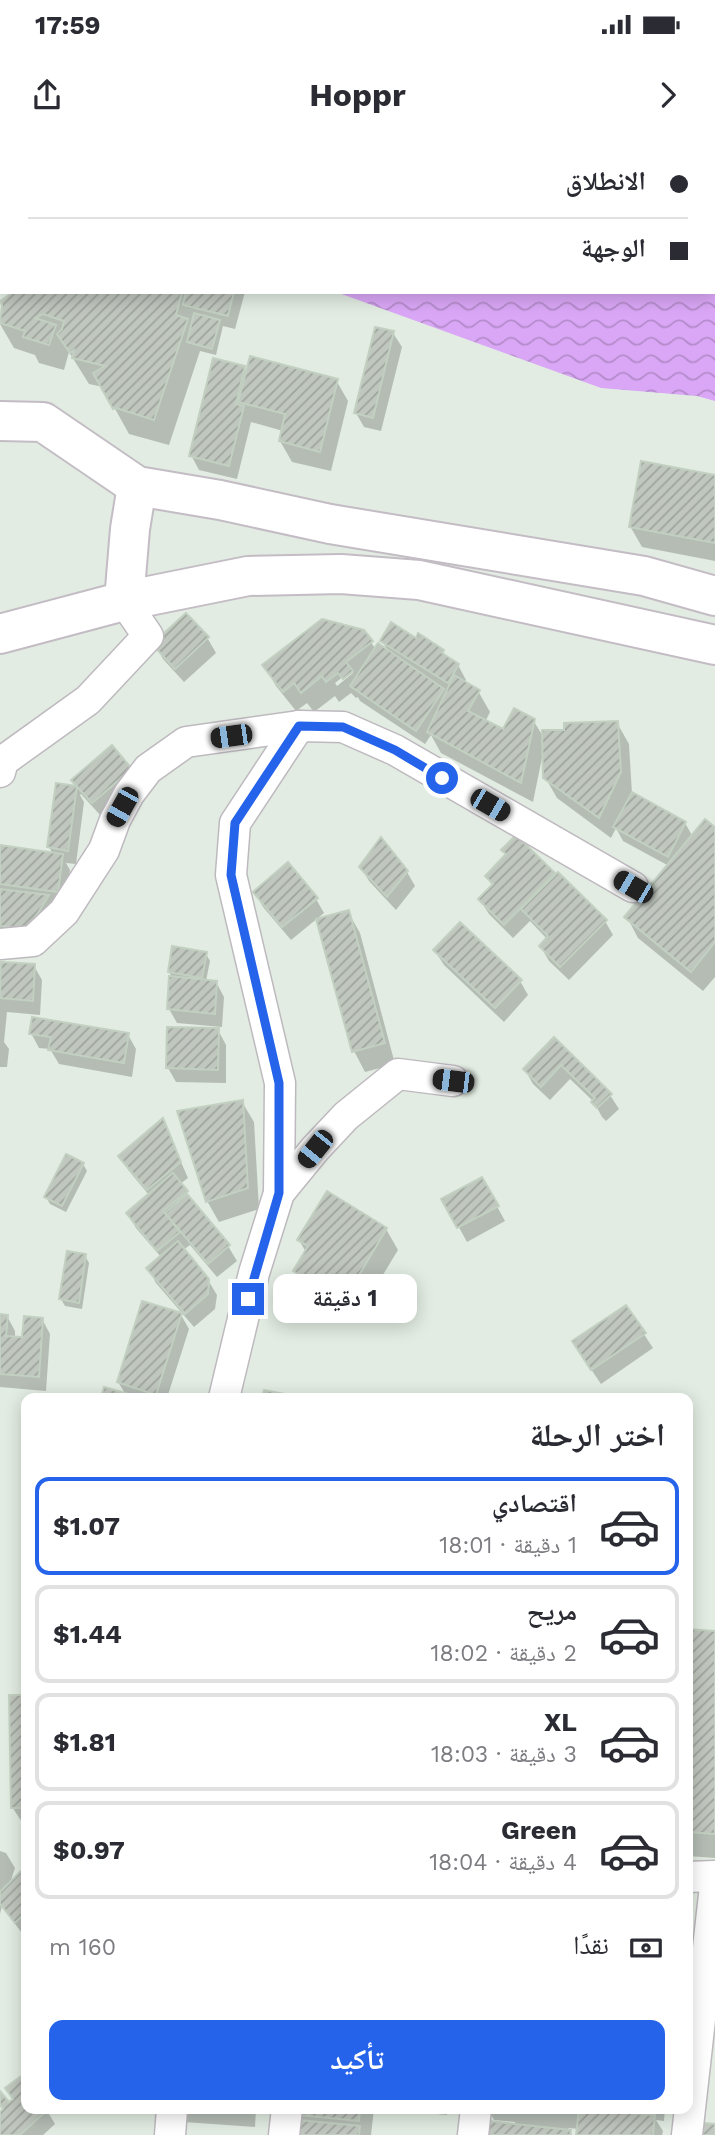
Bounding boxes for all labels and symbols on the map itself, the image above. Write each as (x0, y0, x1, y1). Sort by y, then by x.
car (209, 723, 254, 749)
route start (426, 762, 458, 794)
car (103, 784, 142, 830)
car (467, 785, 514, 825)
car (610, 867, 657, 907)
car (431, 1068, 476, 1094)
car (294, 1126, 337, 1172)
callout: 1 دقيقة (272, 1274, 416, 1324)
route end (232, 1283, 264, 1315)

